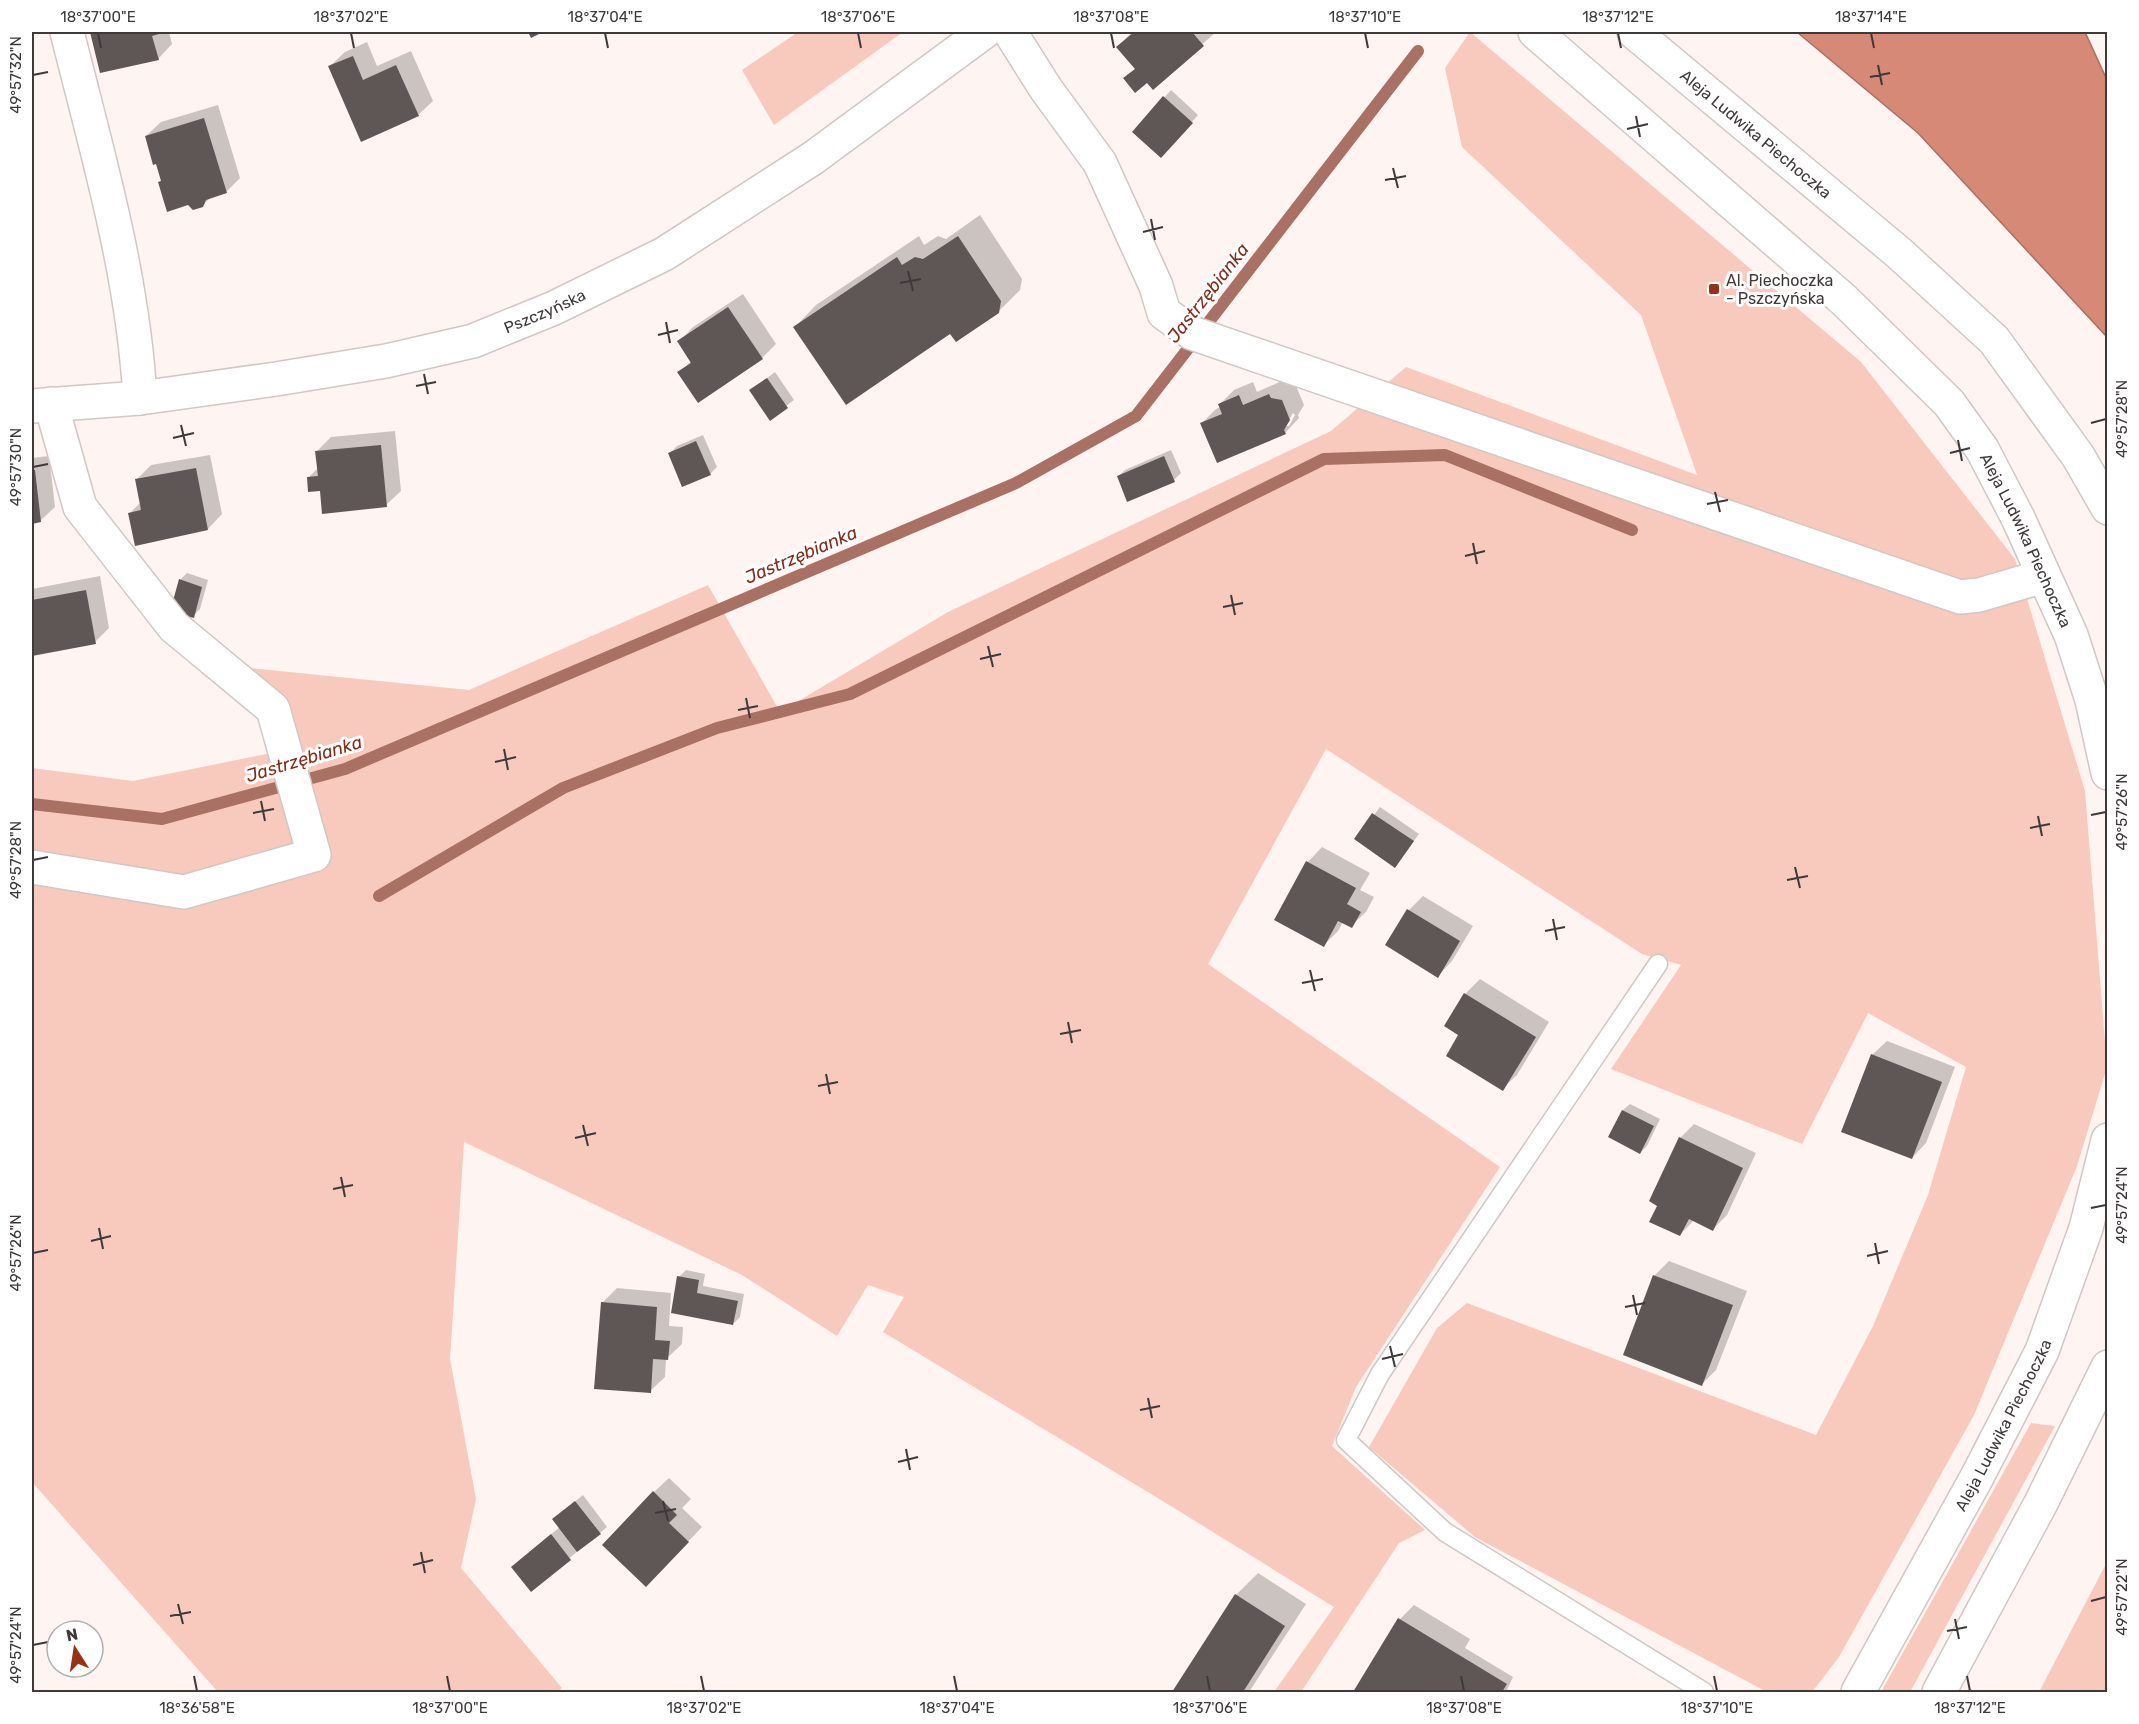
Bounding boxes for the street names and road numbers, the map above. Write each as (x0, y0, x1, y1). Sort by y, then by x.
street label: Aleja Ludwika Piechoczka (1676, 66, 1835, 203)
street label: Pszczyńska (501, 285, 589, 337)
street label: Aleja Ludwika Piechoczka (1976, 450, 2075, 630)
street label: Aleja Ludwika Piechoczka (1951, 1337, 2055, 1514)

